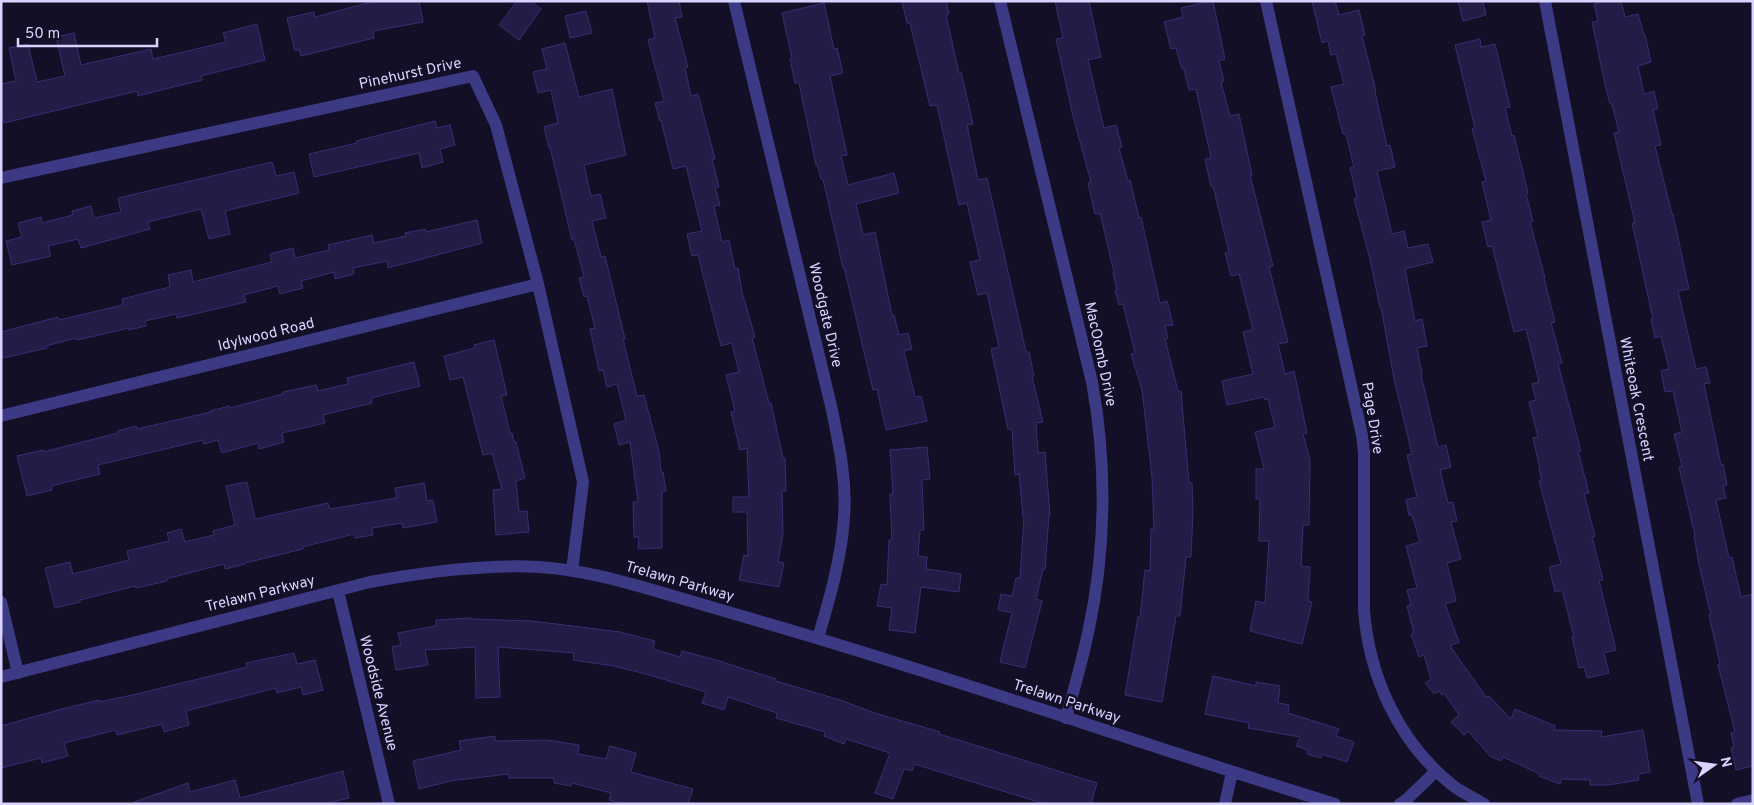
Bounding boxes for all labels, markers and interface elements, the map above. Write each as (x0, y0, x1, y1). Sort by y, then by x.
scale bar (18, 15, 156, 47)
text: 50 m (25, 25, 60, 44)
street label: Pinehurst Drive (357, 54, 463, 95)
street label: Woodgate Drive (803, 261, 846, 370)
street label: MacOomb Drive (1079, 300, 1120, 408)
street label: Idylwood Road (216, 314, 317, 357)
street label: Whiteoak Crescent (1614, 335, 1657, 463)
street label: Page Drive (1356, 381, 1387, 456)
street label: Trelawn Parkway (623, 558, 736, 607)
street label: Trelawn Parkway (204, 572, 317, 617)
street label: Woodside Avenue (354, 634, 401, 753)
street label: Trelawn Parkway (1010, 676, 1123, 729)
north arrow (1689, 740, 1739, 790)
text: N (1716, 755, 1735, 769)

